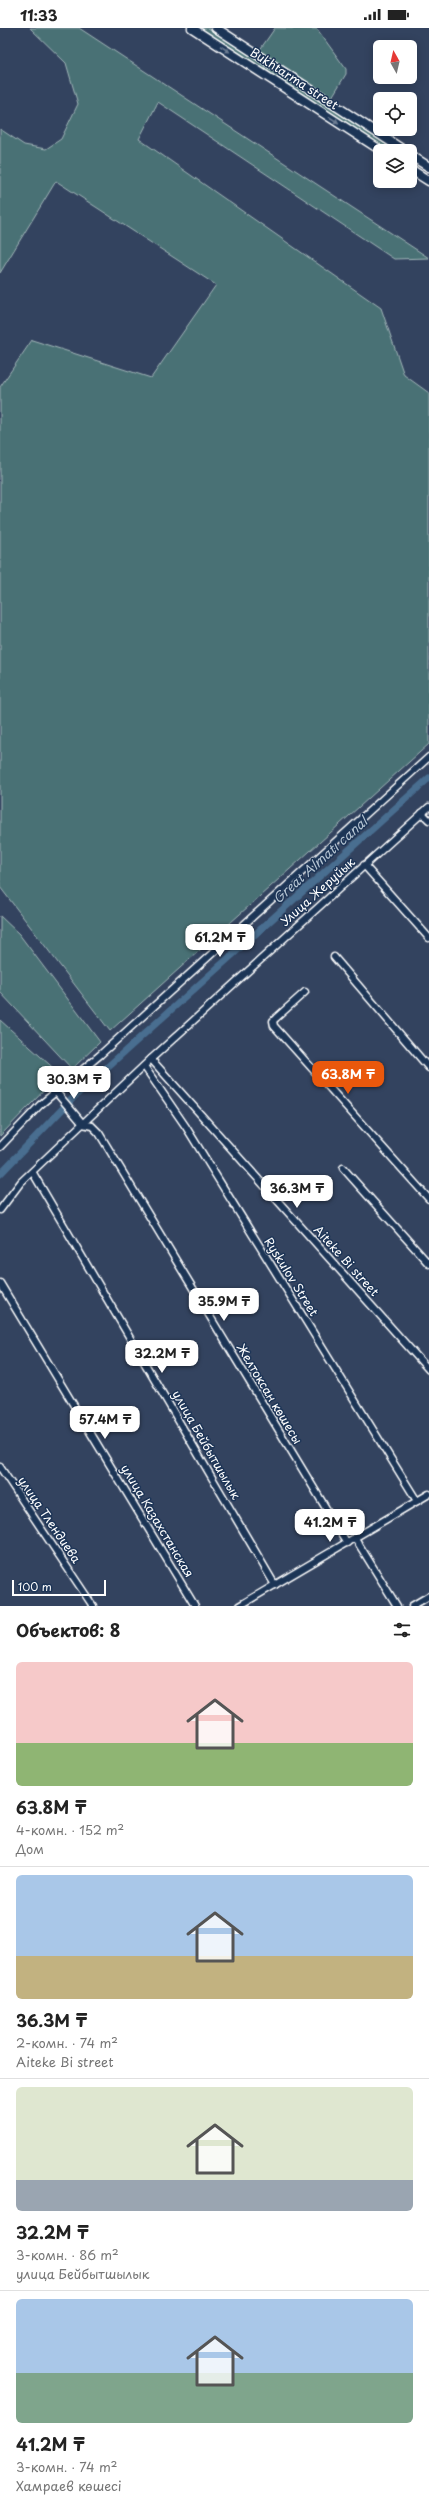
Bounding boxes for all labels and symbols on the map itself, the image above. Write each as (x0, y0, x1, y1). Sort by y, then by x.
north arrow (373, 40, 417, 84)
street label: Bukhtarma street (247, 43, 342, 114)
one-way arrow (220, 45, 230, 53)
one-way arrow (329, 116, 339, 124)
water label: Great Almatı canal (268, 810, 373, 907)
street label: Улица Жеруйык (276, 852, 359, 930)
pin: 61.2M ₸ (183, 924, 257, 958)
pin: 63.8M ₸ (311, 1061, 385, 1095)
pin: 30.3M ₸ (37, 1066, 111, 1100)
pin: 36.3M ₸ (260, 1175, 334, 1209)
street label: Aiteke Bi street (310, 1221, 384, 1300)
street label: Ryskulov Street (260, 1234, 323, 1319)
pin: 35.9M ₸ (187, 1288, 261, 1322)
pin: 32.2M ₸ (125, 1340, 199, 1374)
street label: Желтоксан көшесы (233, 1340, 307, 1447)
street label: улица Бейбытшылык (168, 1387, 246, 1503)
pin: 57.4M ₸ (68, 1406, 142, 1440)
street label: улица Казахстанская (117, 1461, 199, 1580)
street label: улица Тлендиева (14, 1472, 86, 1567)
pin: 41.2M ₸ (293, 1509, 367, 1543)
scale bar (12, 1578, 106, 1597)

